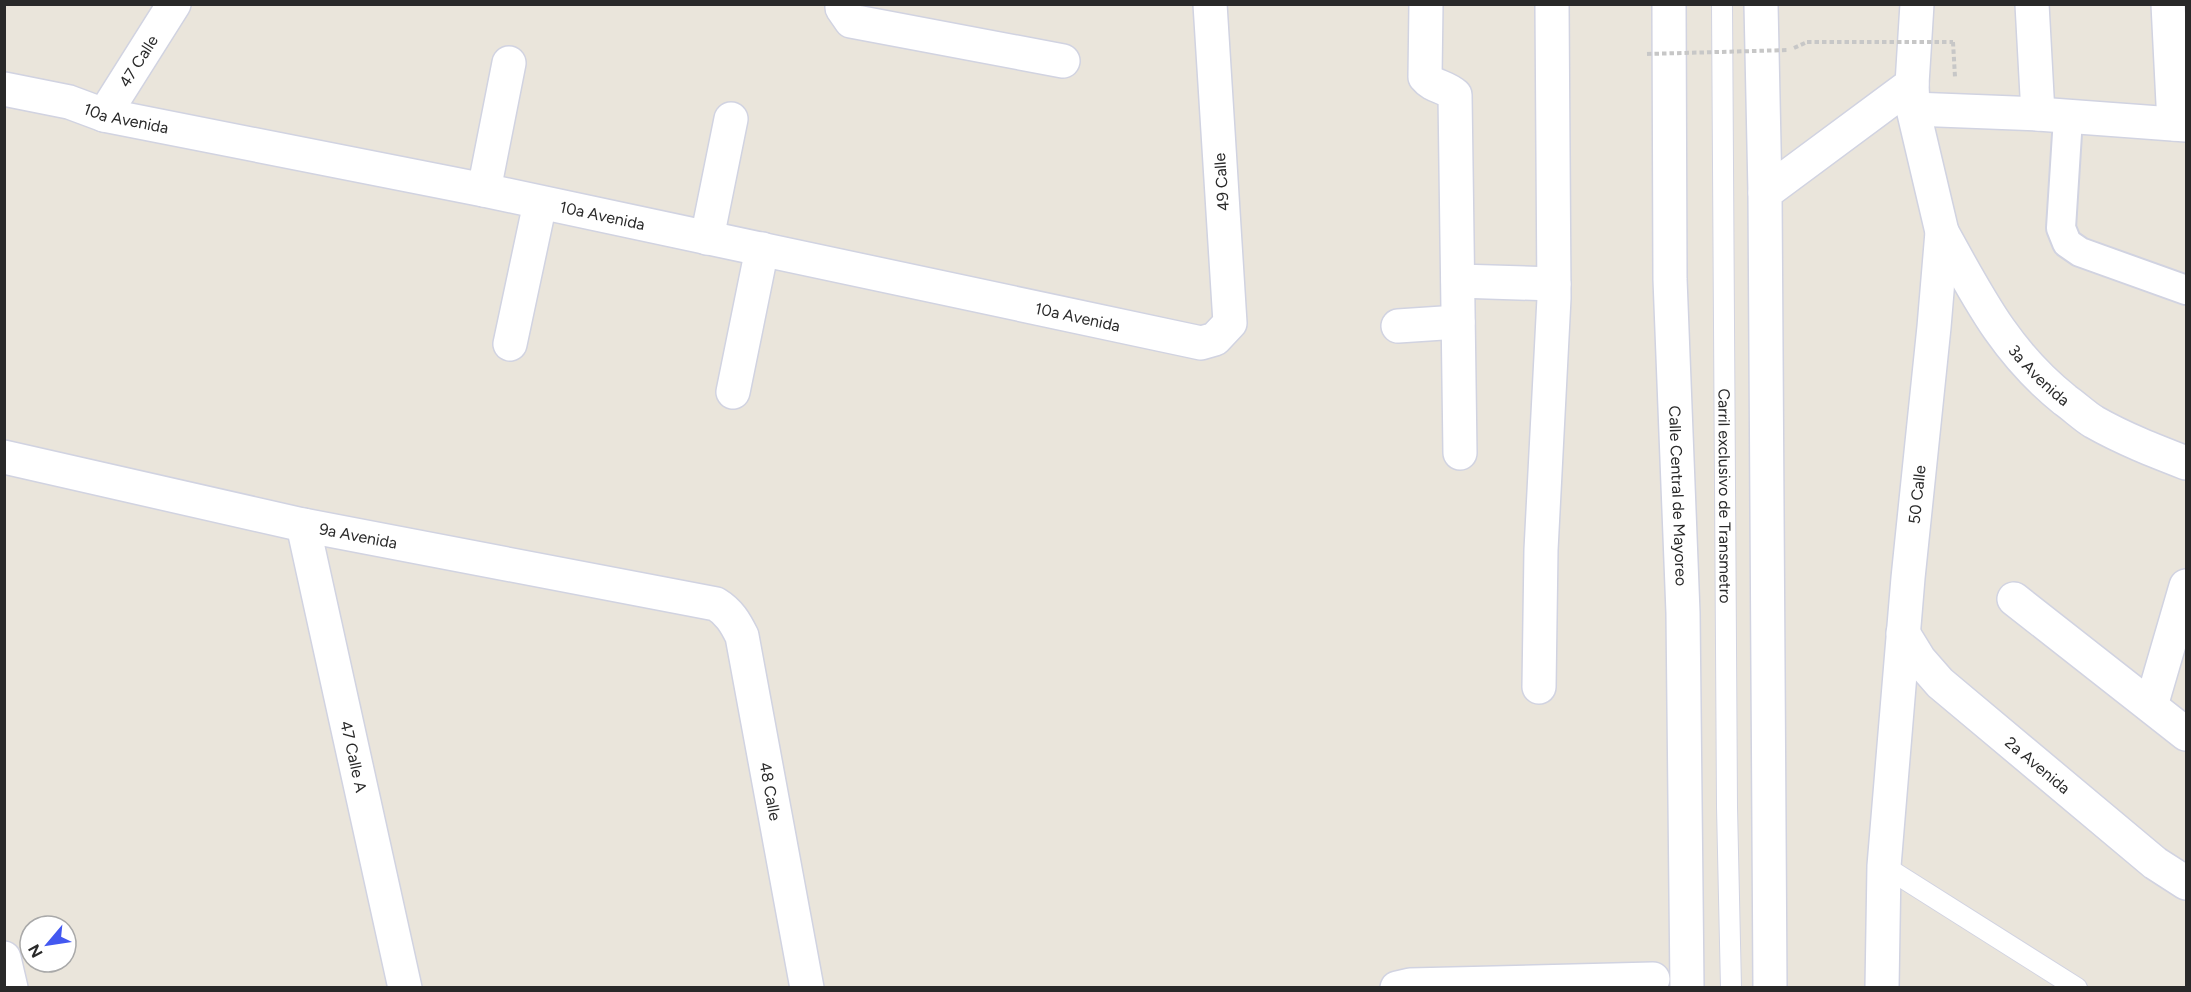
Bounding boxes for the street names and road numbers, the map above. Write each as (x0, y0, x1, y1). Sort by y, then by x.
street label: 47 Calle (115, 31, 162, 91)
street label: 10a Avenida (81, 99, 170, 138)
street label: 49 Calle (1210, 152, 1233, 212)
street label: 10a Avenida (558, 197, 647, 234)
street label: 10a Avenida (1033, 299, 1122, 336)
street label: 3a Avenida (2004, 341, 2073, 410)
street label: Carril exclusivo de Transmetro (1714, 388, 1735, 604)
street label: Calle Central de Mayoreo (1665, 405, 1691, 586)
street label: 50 Calle (1905, 464, 1930, 525)
street label: 9a Avenida (318, 519, 399, 553)
street label: 47 Calle A (336, 719, 371, 794)
street label: 2a Avenida (2001, 733, 2074, 798)
street label: 48 Calle (755, 761, 785, 823)

